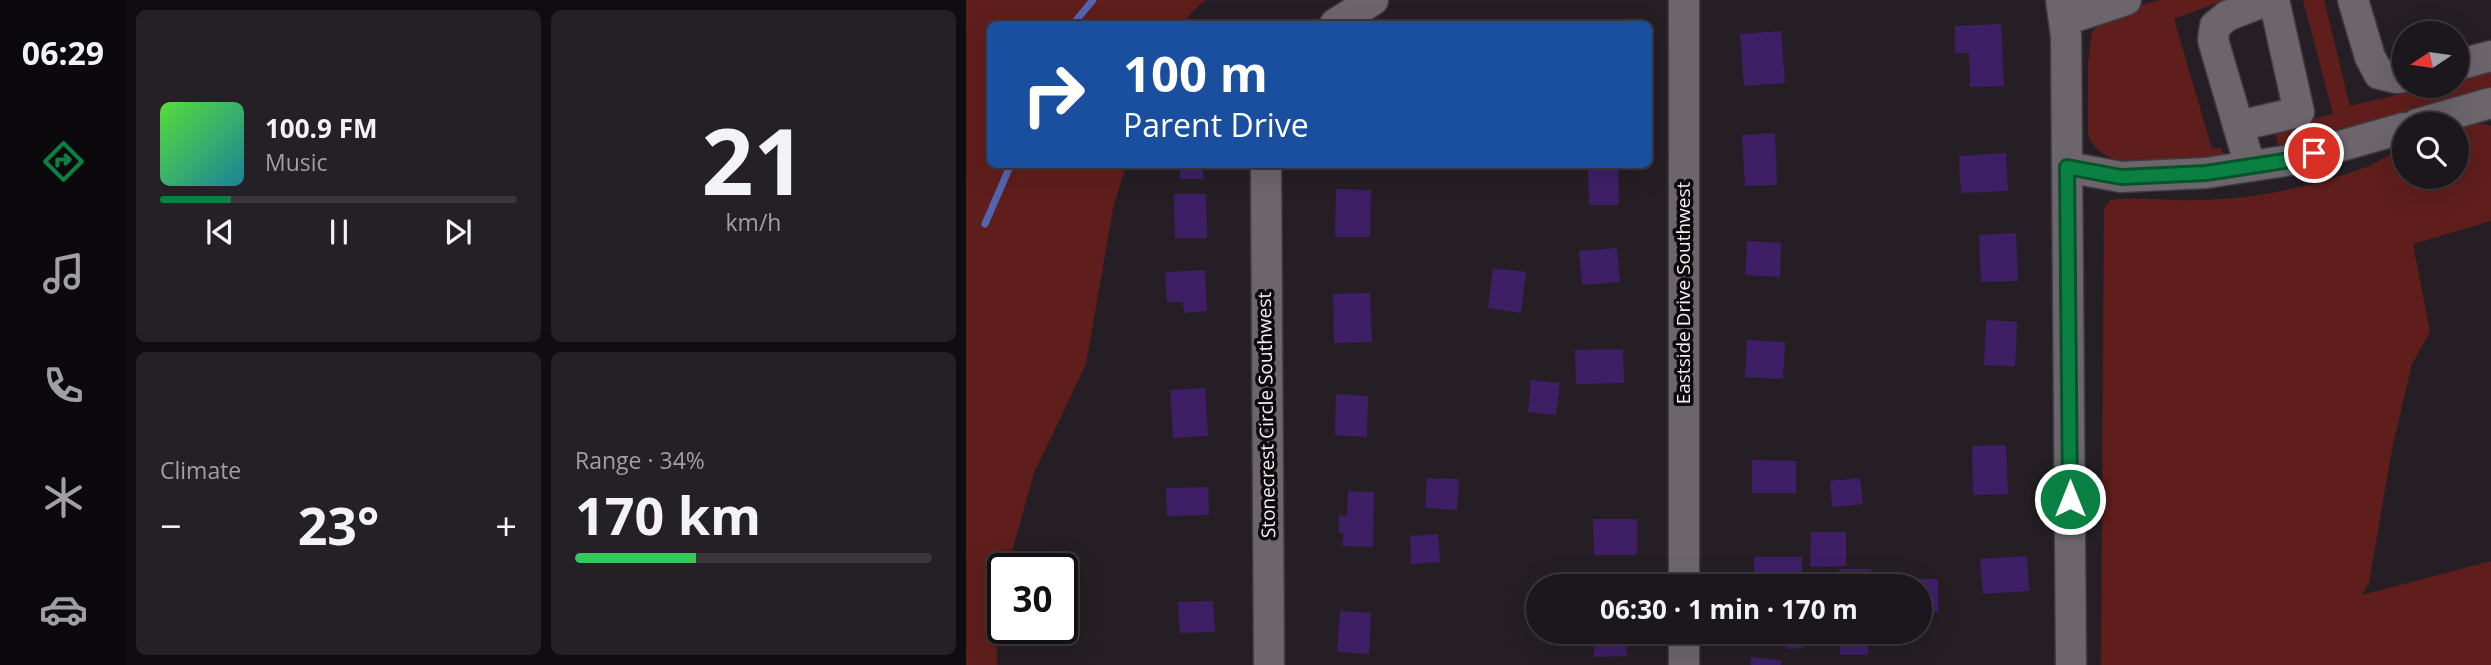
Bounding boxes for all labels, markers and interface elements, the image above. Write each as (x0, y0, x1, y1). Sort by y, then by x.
north arrow (2392, 21, 2469, 98)
map controls (2392, 21, 2469, 189)
text: 06:29 (22, 31, 104, 74)
text: 100 m (1123, 40, 1268, 106)
icon: right (1008, 49, 1099, 140)
text: 21 (701, 98, 806, 222)
text: Parent Drive (1123, 103, 1309, 146)
text: 100.9 FM (265, 110, 377, 146)
button: search (2392, 112, 2469, 189)
pin (2284, 123, 2344, 183)
icon: arrive (2295, 134, 2333, 172)
icon: directions (39, 137, 88, 186)
text: Music (265, 146, 328, 178)
street label: Eastside Drive Southwest (1670, 181, 1696, 404)
text: km/h (726, 206, 781, 238)
icon: previous (201, 213, 239, 251)
icon: pause (320, 213, 358, 251)
icon: next (439, 213, 477, 251)
icon: music (39, 249, 88, 298)
street label: Stonecrest Circle Southwest (1251, 291, 1281, 538)
icon: phone (39, 361, 88, 410)
text: Range · 34% (575, 444, 705, 476)
text: Climate (160, 454, 241, 486)
position arrow (2033, 462, 2107, 536)
icon: climate (39, 473, 88, 522)
text: 170 km (575, 479, 761, 550)
text: 23° (298, 489, 379, 560)
text: − (160, 499, 182, 551)
text: + (495, 499, 517, 551)
speed limit sign: 30 (987, 553, 1078, 644)
icon: car (39, 585, 88, 634)
text: 06:30 · 1 min · 170 m (1600, 591, 1858, 627)

